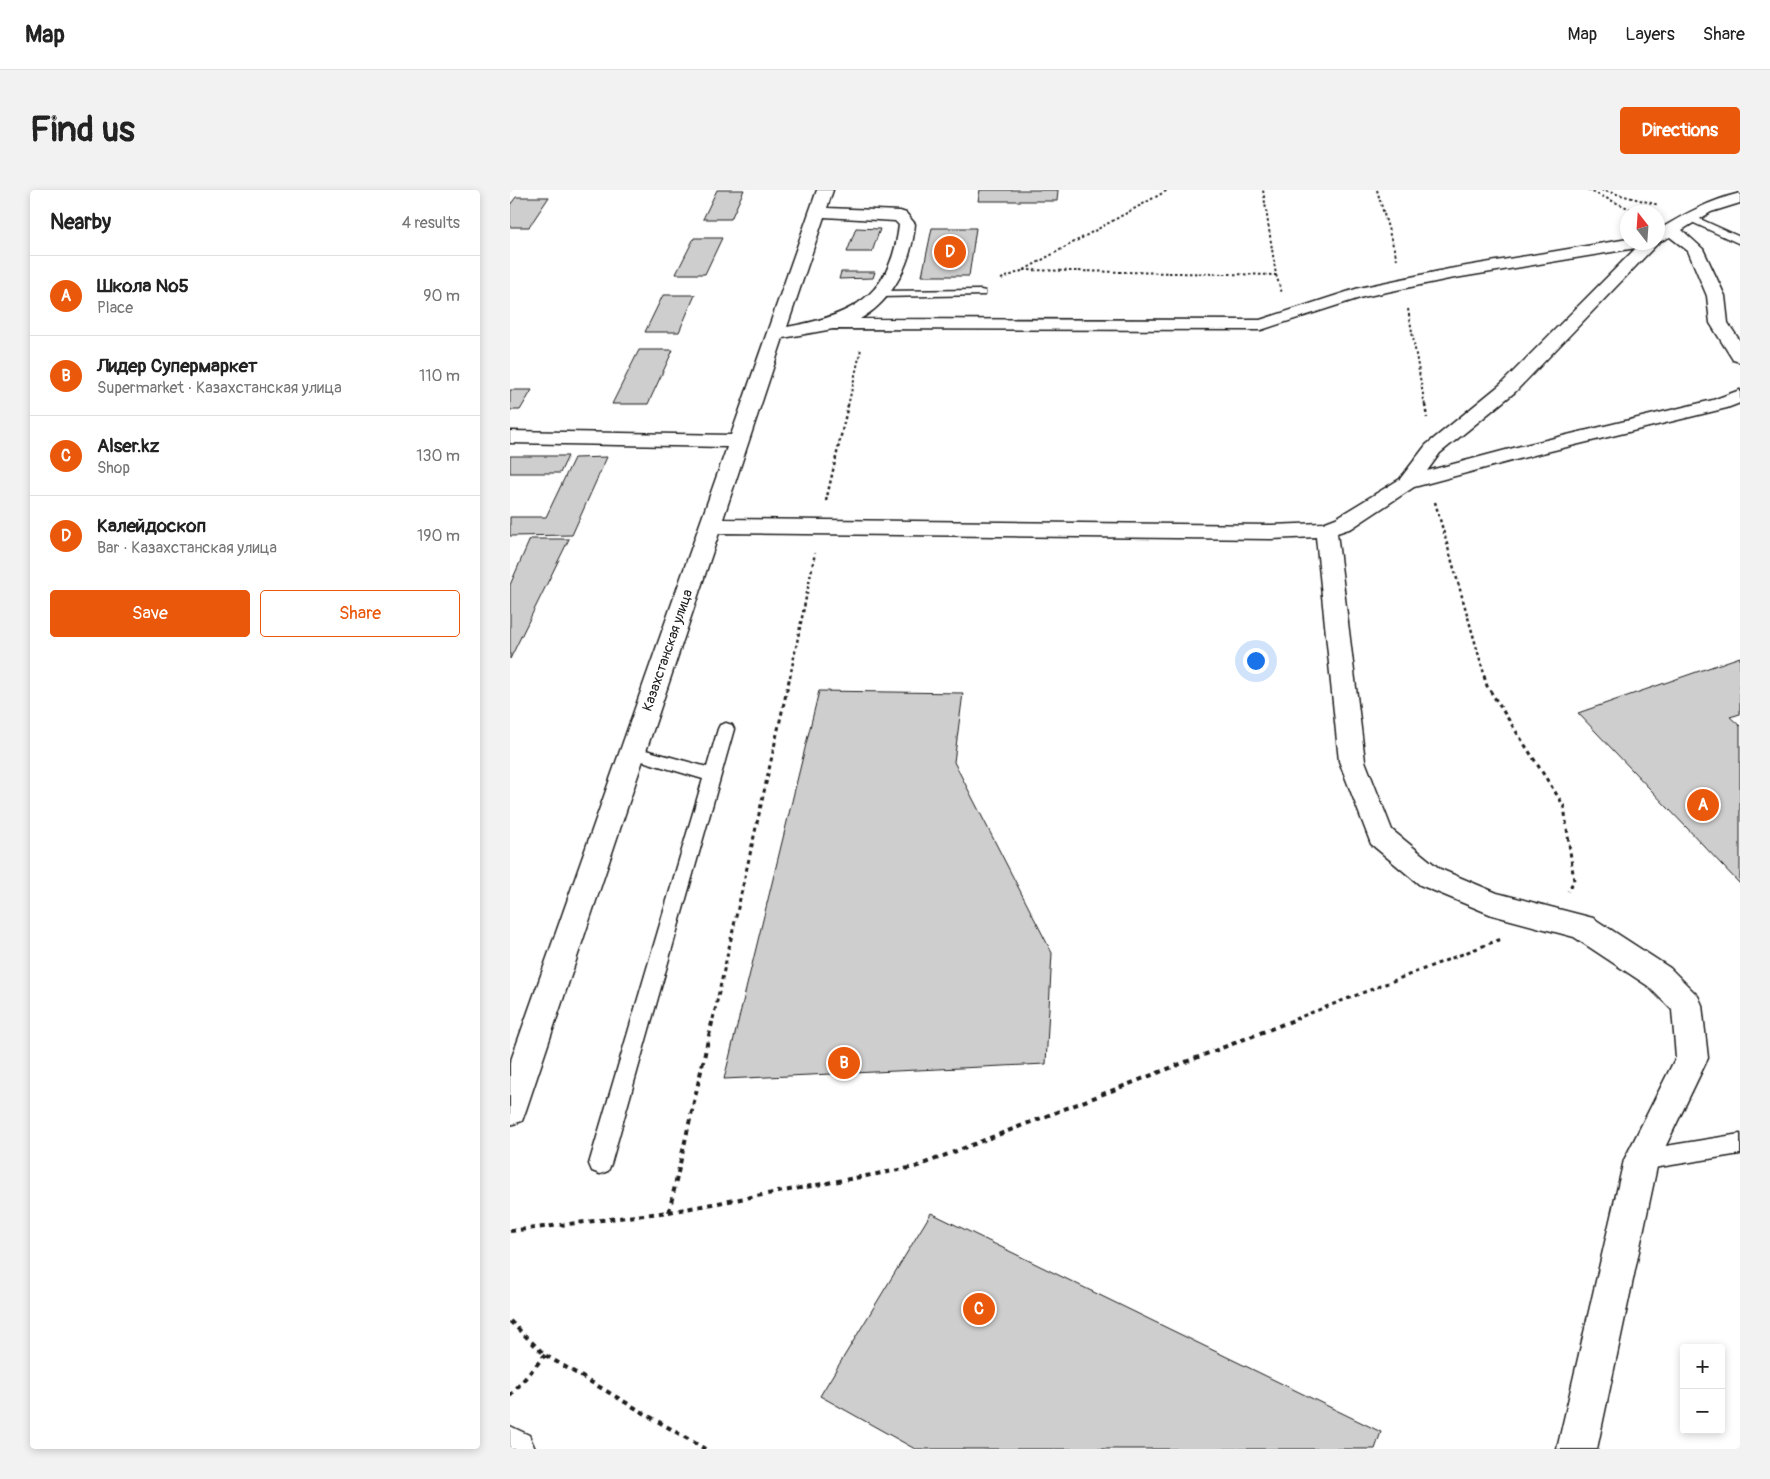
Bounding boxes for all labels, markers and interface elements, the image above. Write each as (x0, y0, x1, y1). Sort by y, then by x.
text: Map (25, 20, 65, 49)
text: Map (1568, 23, 1597, 46)
text: Layers (1625, 23, 1675, 46)
text: Share (1703, 23, 1745, 46)
button: Directions (1620, 107, 1740, 154)
text: Find us (30, 108, 135, 152)
north arrow (1620, 205, 1665, 250)
text: Nearby (50, 209, 111, 236)
text: 4 results (402, 213, 460, 233)
pin: D (934, 233, 966, 271)
text: Школа №5 (97, 274, 189, 298)
text: A (61, 286, 71, 306)
text: 90 m (423, 286, 460, 306)
text: Place (97, 298, 133, 318)
text: Лидер Супермаркет (97, 354, 258, 378)
text: B (61, 366, 71, 386)
text: 110 m (419, 366, 460, 386)
text: Supermarket · Казахстанская улица (97, 378, 342, 398)
text: Alser.kz (97, 434, 159, 458)
text: C (61, 446, 71, 466)
text: 130 m (416, 446, 460, 466)
text: Shop (97, 458, 130, 478)
text: Калейдоскоп (97, 514, 206, 538)
text: D (61, 526, 71, 546)
text: 190 m (417, 526, 460, 546)
text: Bar · Казахстанская улица (97, 538, 277, 558)
street label: Казахстанская улица (639, 587, 696, 713)
button: Save (50, 590, 250, 637)
button: Share (260, 590, 460, 637)
your location (1243, 648, 1269, 674)
pin: A (1687, 786, 1719, 824)
pin: B (828, 1044, 860, 1082)
pin: C (963, 1290, 995, 1328)
map controls (1680, 1344, 1725, 1434)
button: + (1680, 1344, 1725, 1389)
button: − (1680, 1389, 1725, 1434)

